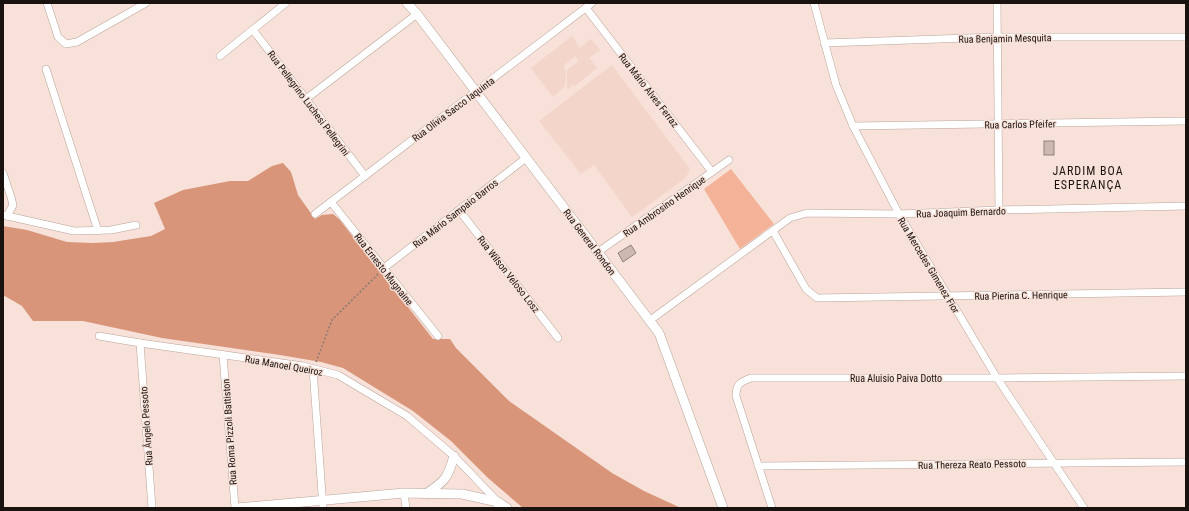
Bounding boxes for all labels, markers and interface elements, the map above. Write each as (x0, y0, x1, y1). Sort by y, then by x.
street label: Rua Benjamin Mesquita (958, 32, 1052, 45)
street label: Rua Pellegrino Luchesi Pellegrini (266, 49, 352, 158)
street label: Rua Mário Alves Ferraz (616, 51, 681, 129)
street label: Rua Olívia Sacco Iaquinta (410, 75, 497, 144)
street label: Rua Carlos Pfeifer (984, 118, 1056, 131)
district label: JARDIM BOA ESPERANÇA (1052, 164, 1124, 192)
street label: Rua Ambrosino Henrique (621, 174, 708, 239)
street label: Rua Mário Sampaio Barros (411, 177, 500, 250)
street label: Rua Joaquim Bernardo (916, 205, 1006, 220)
street label: Rua General Rondon (561, 207, 618, 278)
street label: Rua Mercedes Gimenez Fior (896, 215, 962, 315)
street label: Rua Ernesto Mugnaine (352, 231, 415, 308)
street label: Rua Wilson Veloso Losz (475, 234, 542, 315)
street label: Rua Pierina C. Henrique (974, 289, 1068, 302)
street label: Rua Manoel Queiroz (244, 353, 324, 378)
street label: Rua Aluisio Paiva Dotto (850, 373, 942, 384)
street label: Rua Roma Pizzoli Battiston (220, 378, 239, 485)
street label: Rua Ângelo Pessoto (137, 386, 155, 466)
street label: Rua Thereza Reato Pessoto (918, 458, 1026, 471)

